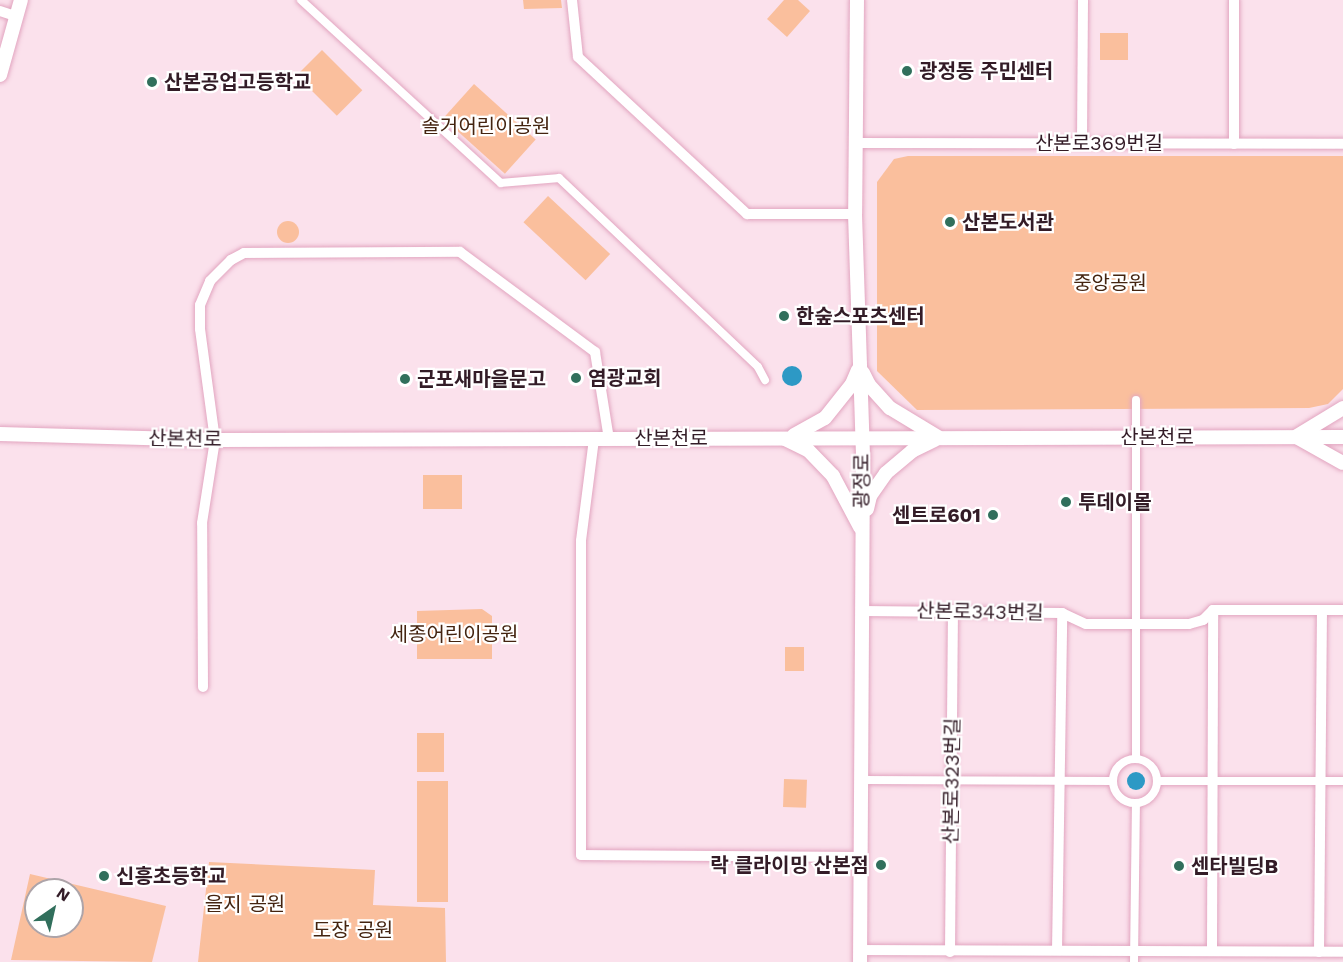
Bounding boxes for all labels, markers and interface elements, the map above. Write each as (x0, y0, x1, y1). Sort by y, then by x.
place label: 광정동 주민센터 (919, 59, 1054, 83)
marker: 광정동 주민센터 (900, 64, 914, 78)
place label: 산본공업고등학교 (164, 70, 311, 94)
marker: 산본공업고등학교 (145, 75, 159, 89)
park label: 솔거어린이공원 (422, 114, 550, 138)
street label: 산본로369번길 (1035, 131, 1163, 155)
place label: 산본도서관 (962, 210, 1054, 234)
marker: 산본도서관 (943, 215, 957, 229)
park label: 중앙공원 (1073, 271, 1147, 295)
place label: 한숲스포츠센터 (796, 304, 925, 328)
marker: 한숲스포츠센터 (777, 309, 791, 323)
place label: 염광교회 (588, 366, 662, 390)
place label: 군포새마을문고 (417, 367, 546, 391)
marker: 염광교회 (569, 371, 583, 385)
marker: 군포새마을문고 (398, 372, 412, 386)
street label: 산본천로 (1120, 425, 1194, 449)
street label: 산본천로 (148, 426, 222, 452)
street label: 산본천로 (634, 426, 708, 450)
street label: 광정로 (850, 453, 874, 509)
place label: 투데이몰 (1078, 490, 1152, 514)
marker: 투데이몰 (1059, 495, 1073, 509)
place label: 센트로601 (892, 503, 981, 527)
marker: 센트로601 (986, 508, 1000, 522)
street label: 산본로343번길 (916, 599, 1044, 625)
park label: 세종어린이공원 (390, 622, 518, 646)
street label: 산본로323번길 (939, 717, 965, 845)
place label: 락 클라이밍 산본점 (710, 853, 869, 877)
place label: 센타빌딩B (1191, 854, 1278, 878)
marker: 락 클라이밍 산본점 (874, 858, 888, 872)
marker: 센타빌딩B (1172, 859, 1186, 873)
place label: 신흥초등학교 (116, 864, 226, 888)
marker: 신흥초등학교 (97, 869, 111, 883)
north arrow (24, 878, 84, 938)
text: N (53, 883, 73, 906)
park label: 을지 공원 (205, 892, 285, 916)
park label: 도장 공원 (313, 918, 393, 942)

